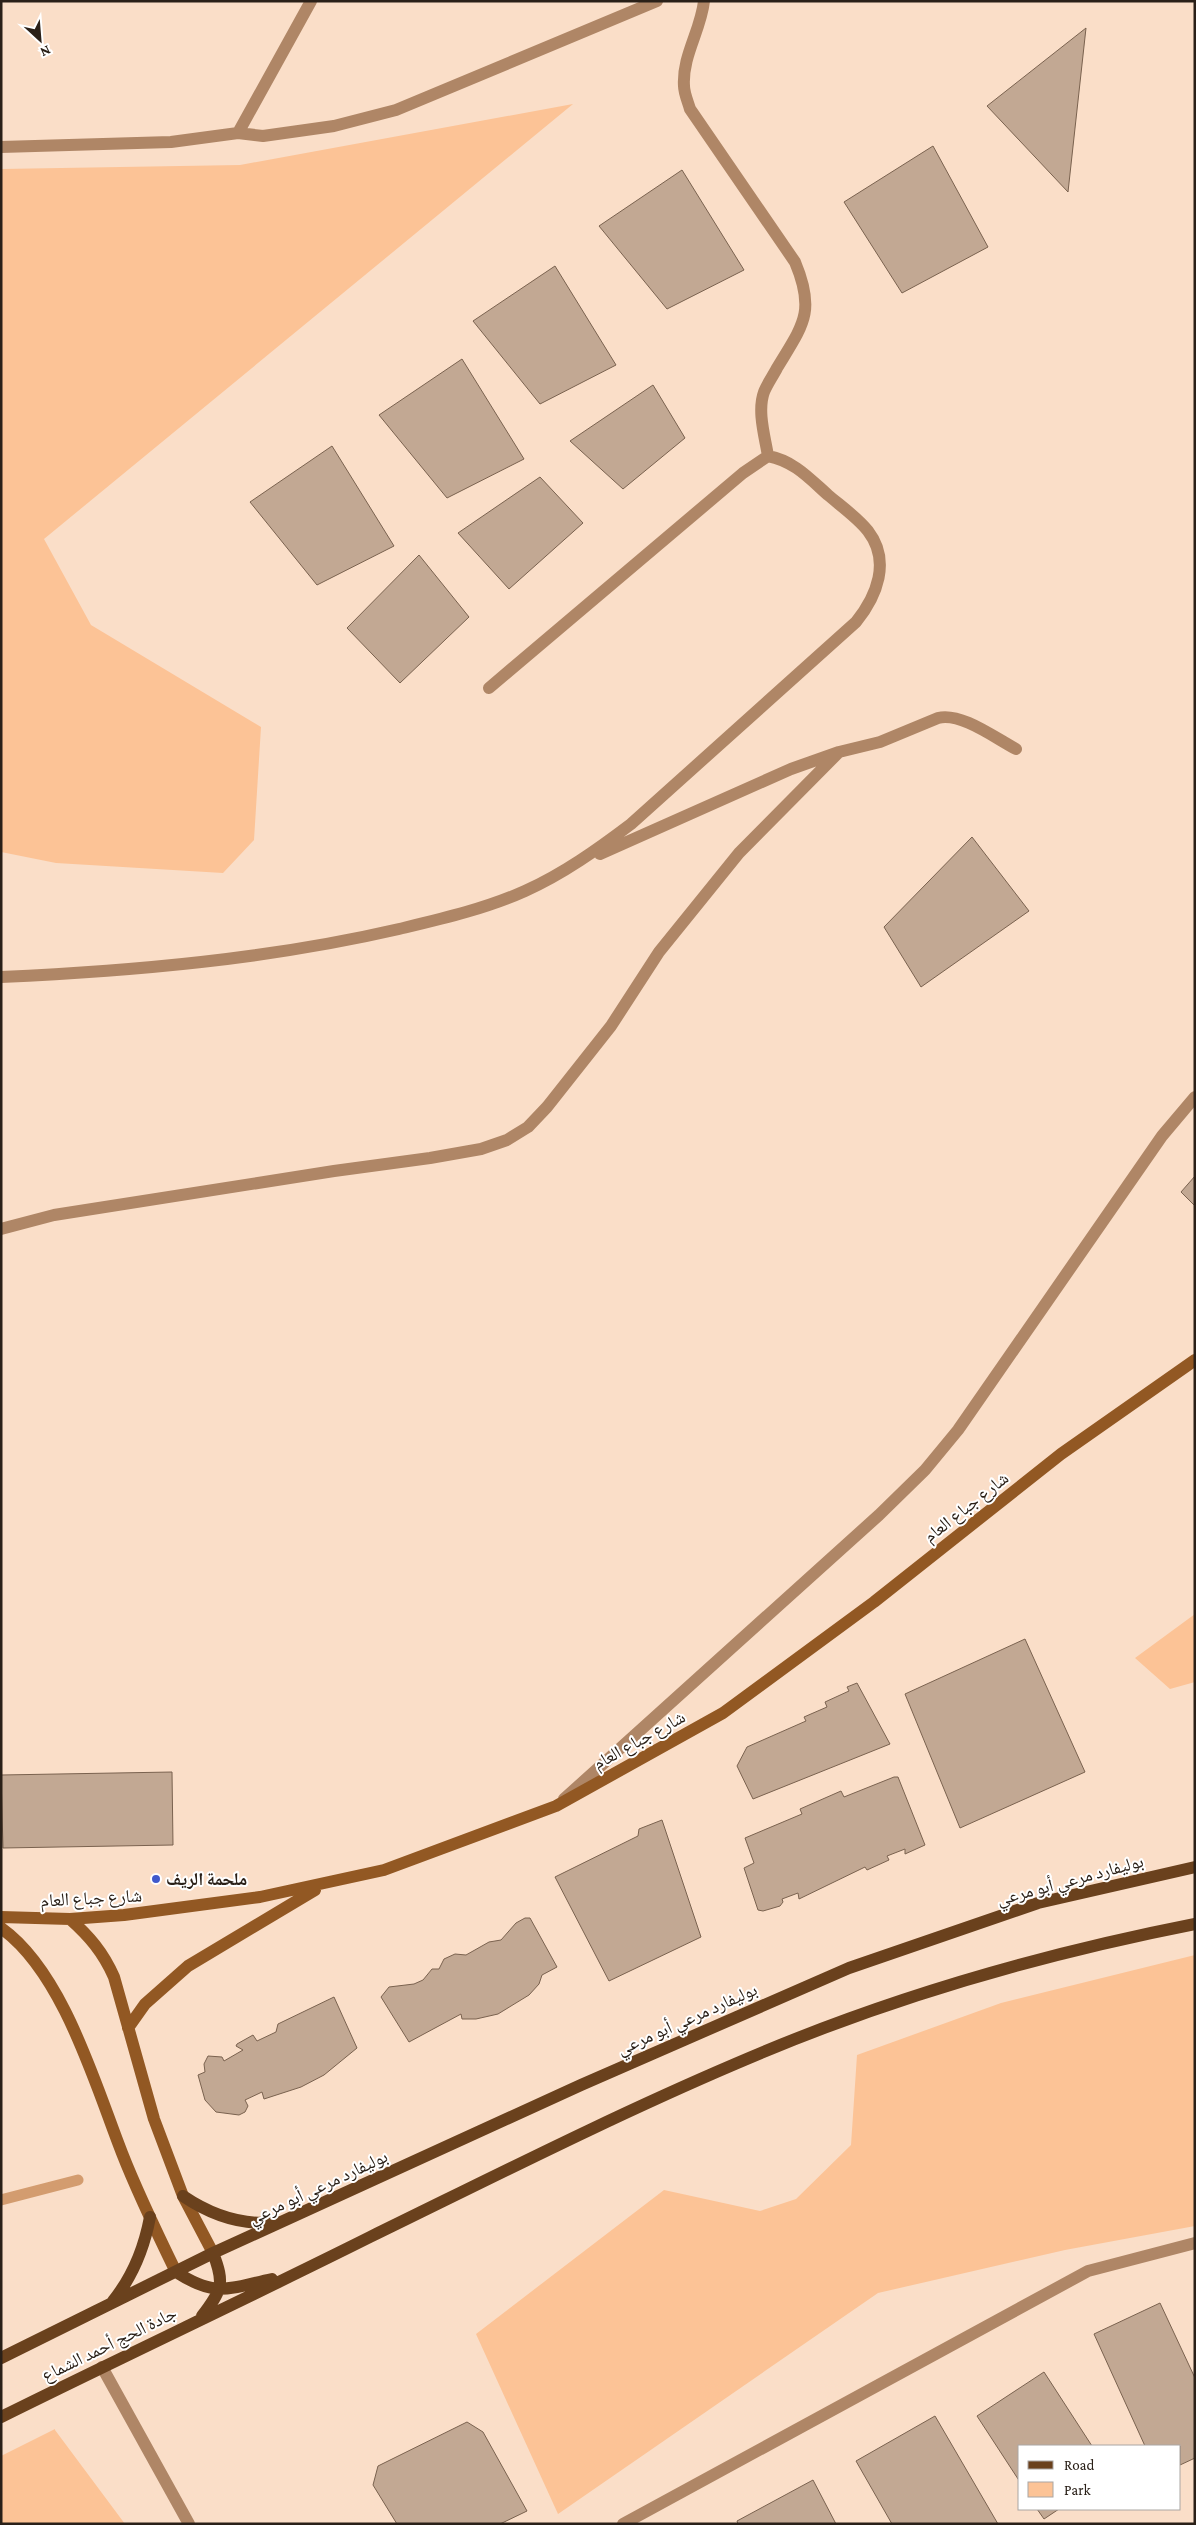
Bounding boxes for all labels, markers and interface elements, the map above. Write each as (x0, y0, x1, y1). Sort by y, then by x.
north arrow (15, 15, 65, 65)
text: N (37, 42, 53, 61)
street label: شارع جباع العام (920, 1468, 1014, 1548)
street label: شارع جباع العام (590, 1707, 689, 1775)
street label: بوليفارد مرعي أبو مرعي (994, 1850, 1147, 1914)
place label: ملحمة الريف (166, 1869, 247, 1889)
marker: ملحمة الريف (150, 1873, 162, 1885)
street label: شارع جباع العام (40, 1885, 143, 1913)
street label: بوليفارد مرعي أبو مرعي (614, 1978, 762, 2063)
street label: بوليفارد مرعي أبو مرعي (245, 2145, 393, 2232)
street label: جادة الحج أحمد الشماع (38, 2302, 181, 2387)
legend (1018, 2445, 1181, 2510)
text: Road (1064, 2457, 1095, 2473)
text: Park (1064, 2482, 1091, 2498)

